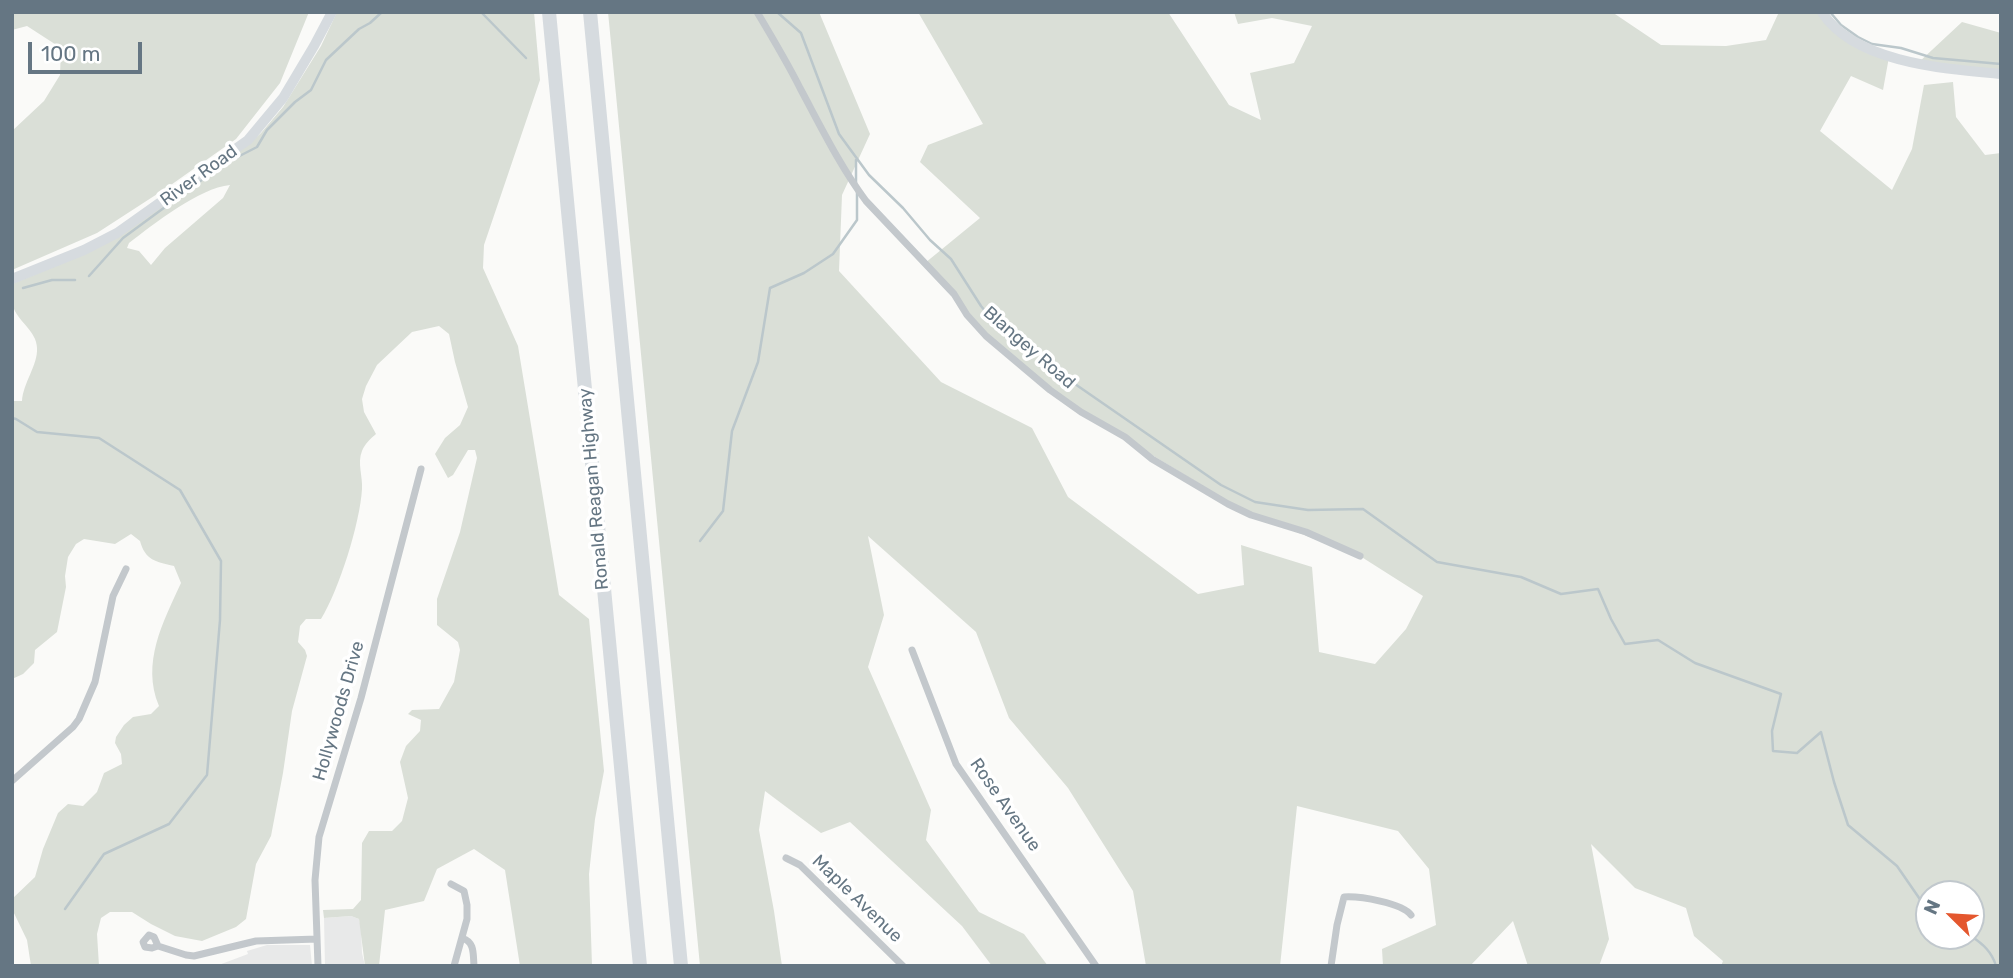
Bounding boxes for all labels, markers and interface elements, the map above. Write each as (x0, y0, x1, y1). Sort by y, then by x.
scale bar (32, 28, 145, 72)
text: 100 m (41, 41, 100, 66)
street label: River Road (156, 141, 242, 211)
street label: Blangey Road (979, 302, 1079, 394)
street label: Ronald Reagan Highway (574, 387, 614, 591)
street label: Hollywoods Drive (309, 639, 369, 783)
street label: Rose Avenue (965, 754, 1045, 856)
street label: Maple Avenue (807, 851, 907, 947)
north arrow (1915, 880, 1985, 950)
text: N (1919, 896, 1945, 918)

